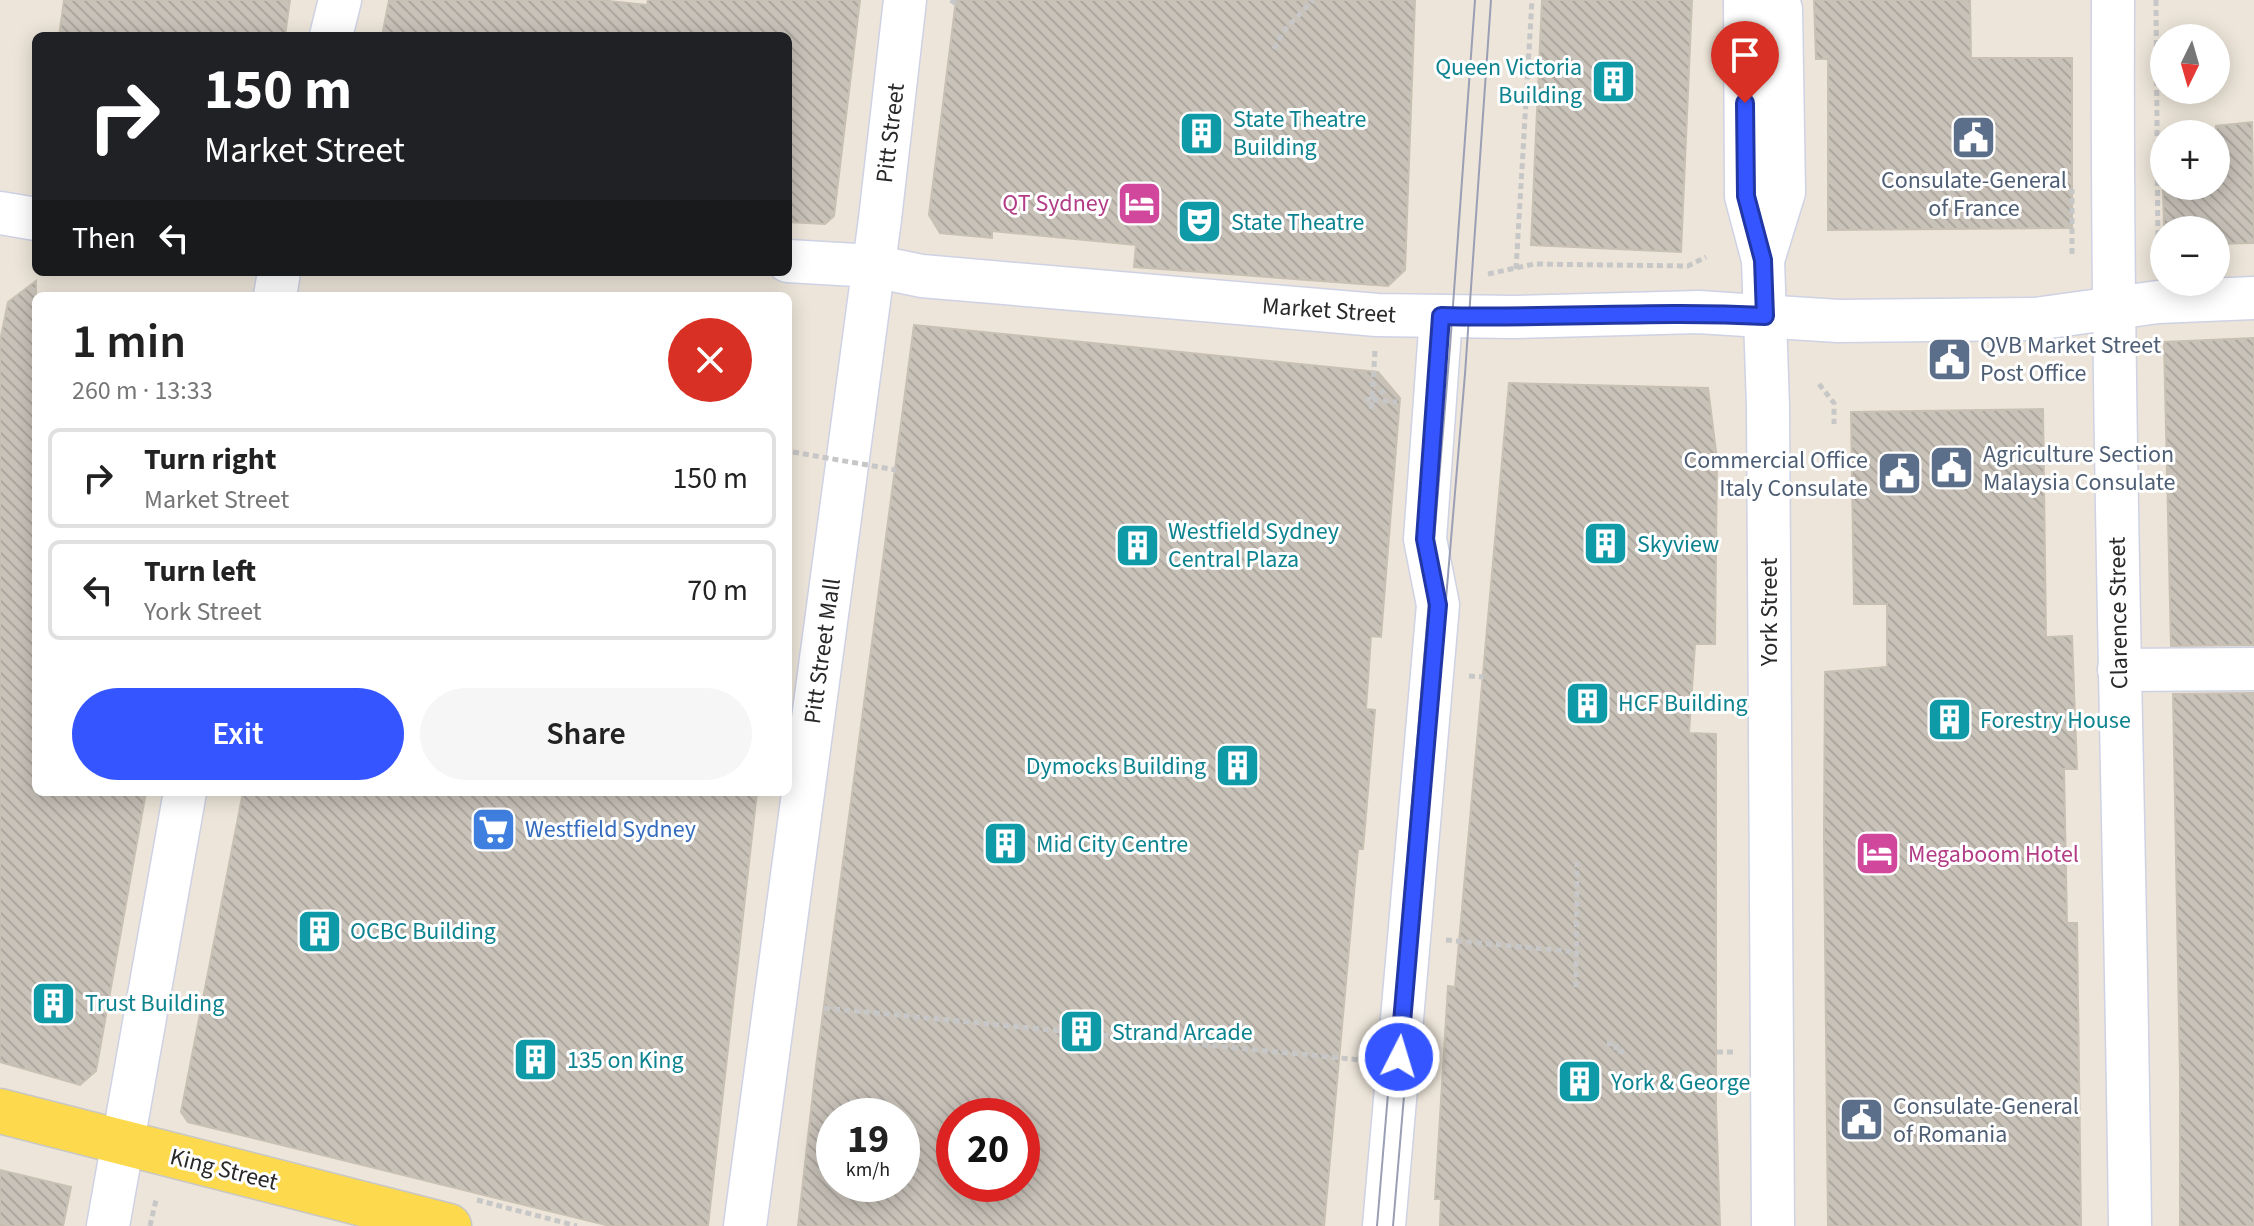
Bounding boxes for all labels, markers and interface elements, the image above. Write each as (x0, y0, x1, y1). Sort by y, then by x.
pin (1711, 21, 1779, 103)
north arrow (2150, 24, 2230, 104)
map controls (2150, 24, 2230, 296)
icon: arrive (1723, 33, 1767, 77)
place label: Queen Victoria Building (1435, 50, 1582, 113)
text: 150 m (204, 51, 352, 130)
building icon: Queen Victoria Building (1589, 57, 1637, 105)
icon: right (72, 64, 176, 168)
street label: Pitt Street (867, 81, 914, 185)
place label: State Theatre Building (1233, 102, 1366, 165)
building icon: State Theatre Building (1178, 109, 1226, 157)
public building icon: Consulate-General of France (1950, 114, 1998, 162)
button: + (2150, 120, 2230, 200)
text: Market Street (204, 125, 405, 176)
place label: Consulate-General of France (1881, 163, 2067, 226)
hotel icon: QT Sydney (1116, 179, 1164, 227)
place label: QT Sydney (1002, 186, 1109, 221)
theatre icon: State Theatre (1176, 198, 1224, 246)
place label: State Theatre (1231, 205, 1364, 240)
icon: left (152, 216, 196, 260)
button: − (2150, 216, 2230, 296)
text: Then (72, 217, 136, 260)
street label: Market Street (1261, 288, 1397, 333)
text: 1 min (72, 308, 186, 376)
button: close (668, 318, 752, 402)
place label: QVB Market Street Post Office (1980, 328, 2161, 391)
public building icon: QVB Market Street Post Office (1925, 335, 1973, 383)
text: 260 m · 13:33 (72, 372, 213, 409)
place label: Agriculture Section Malaysia Consulate (1983, 437, 2175, 500)
text: Turn right (144, 438, 276, 481)
place label: Commercial Office Italy Consulate (1684, 443, 1868, 506)
public building icon: Agriculture Section Malaysia Consulate (1928, 444, 1976, 492)
public building icon: Commercial Office Italy Consulate (1875, 450, 1923, 498)
icon: right (76, 456, 120, 500)
text: 150 m (672, 457, 748, 500)
text: Market Street (144, 481, 289, 518)
place label: Westfield Sydney Central Plaza (1168, 514, 1339, 577)
building icon: Skyview (1582, 520, 1630, 568)
building icon: Westfield Sydney Central Plaza (1113, 521, 1161, 569)
place label: Skyview (1637, 527, 1719, 562)
street label: Clarence Street (2100, 537, 2137, 689)
text: Turn left (144, 550, 256, 593)
street label: York Street (1752, 558, 1787, 667)
icon: left (76, 568, 120, 612)
text: 70 m (687, 569, 748, 612)
street label: Pitt Street Mall (795, 576, 850, 726)
text: York Street (144, 593, 262, 630)
building icon: HCF Building (1563, 679, 1611, 727)
place label: HCF Building (1618, 686, 1748, 721)
button: Exit (72, 688, 404, 780)
button: Share (420, 688, 752, 780)
building icon: Forestry House (1925, 696, 1973, 744)
place label: Forestry House (1980, 703, 2131, 738)
building icon: Dymocks Building (1213, 742, 1261, 790)
place label: Dymocks Building (1026, 749, 1206, 784)
supermarket icon: Westfield Sydney (470, 805, 518, 853)
place label: Westfield Sydney (525, 812, 696, 847)
building icon: Mid City Centre (981, 820, 1029, 868)
place label: Mid City Centre (1036, 827, 1188, 862)
hotel icon: Megaboom Hotel (1853, 830, 1901, 878)
place label: Megaboom Hotel (1908, 837, 2079, 872)
building icon: OCBC Building (295, 907, 343, 955)
place label: OCBC Building (350, 914, 496, 949)
building icon: Trust Building (30, 979, 78, 1027)
place label: Trust Building (85, 986, 224, 1021)
building icon: Strand Arcade (1057, 1008, 1105, 1056)
place label: Strand Arcade (1112, 1015, 1253, 1050)
position arrow (1357, 1015, 1441, 1099)
building icon: 135 on King (512, 1036, 560, 1084)
place label: 135 on King (567, 1043, 684, 1078)
building icon: York & George (1556, 1058, 1604, 1106)
place label: York & George (1610, 1065, 1750, 1100)
place label: Consulate-General of Romania (1893, 1089, 2079, 1152)
public building icon: Consulate-General of Romania (1838, 1096, 1886, 1144)
speed limit sign: 20 (936, 1098, 1040, 1202)
text: 19 (847, 1111, 889, 1168)
street label: King Street (166, 1139, 281, 1200)
text: km/h (846, 1156, 890, 1184)

